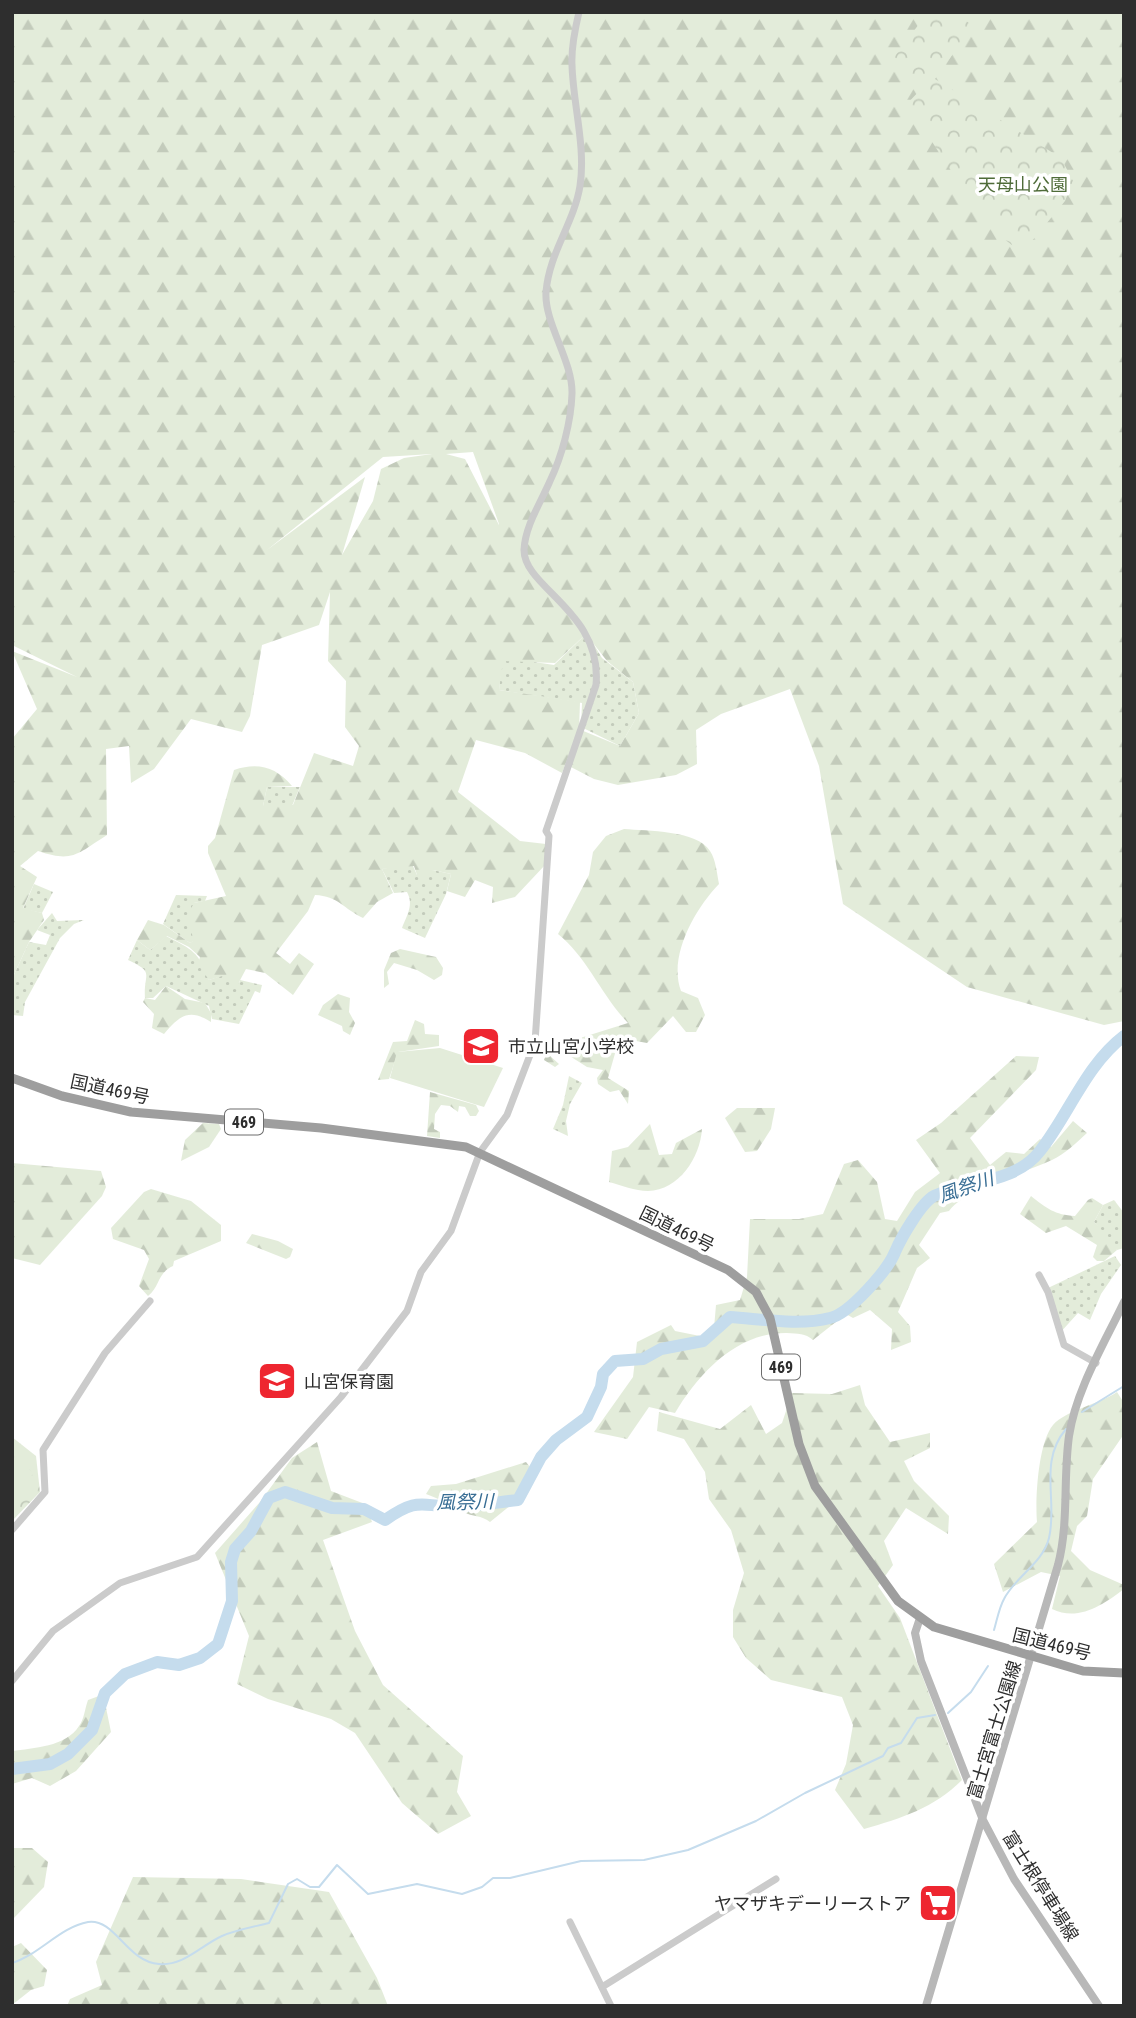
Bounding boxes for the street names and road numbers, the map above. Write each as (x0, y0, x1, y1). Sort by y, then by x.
street label: 国道469号 (68, 1070, 152, 1108)
road number: 469 (225, 1110, 263, 1134)
street label: 国道469号 (636, 1202, 718, 1256)
road number: 469 (762, 1354, 800, 1380)
street label: 国道469号 (1010, 1624, 1094, 1664)
street label: 富士宮富士公園線 (963, 1658, 1025, 1802)
street label: 富士根停車場線 (999, 1827, 1083, 1945)

